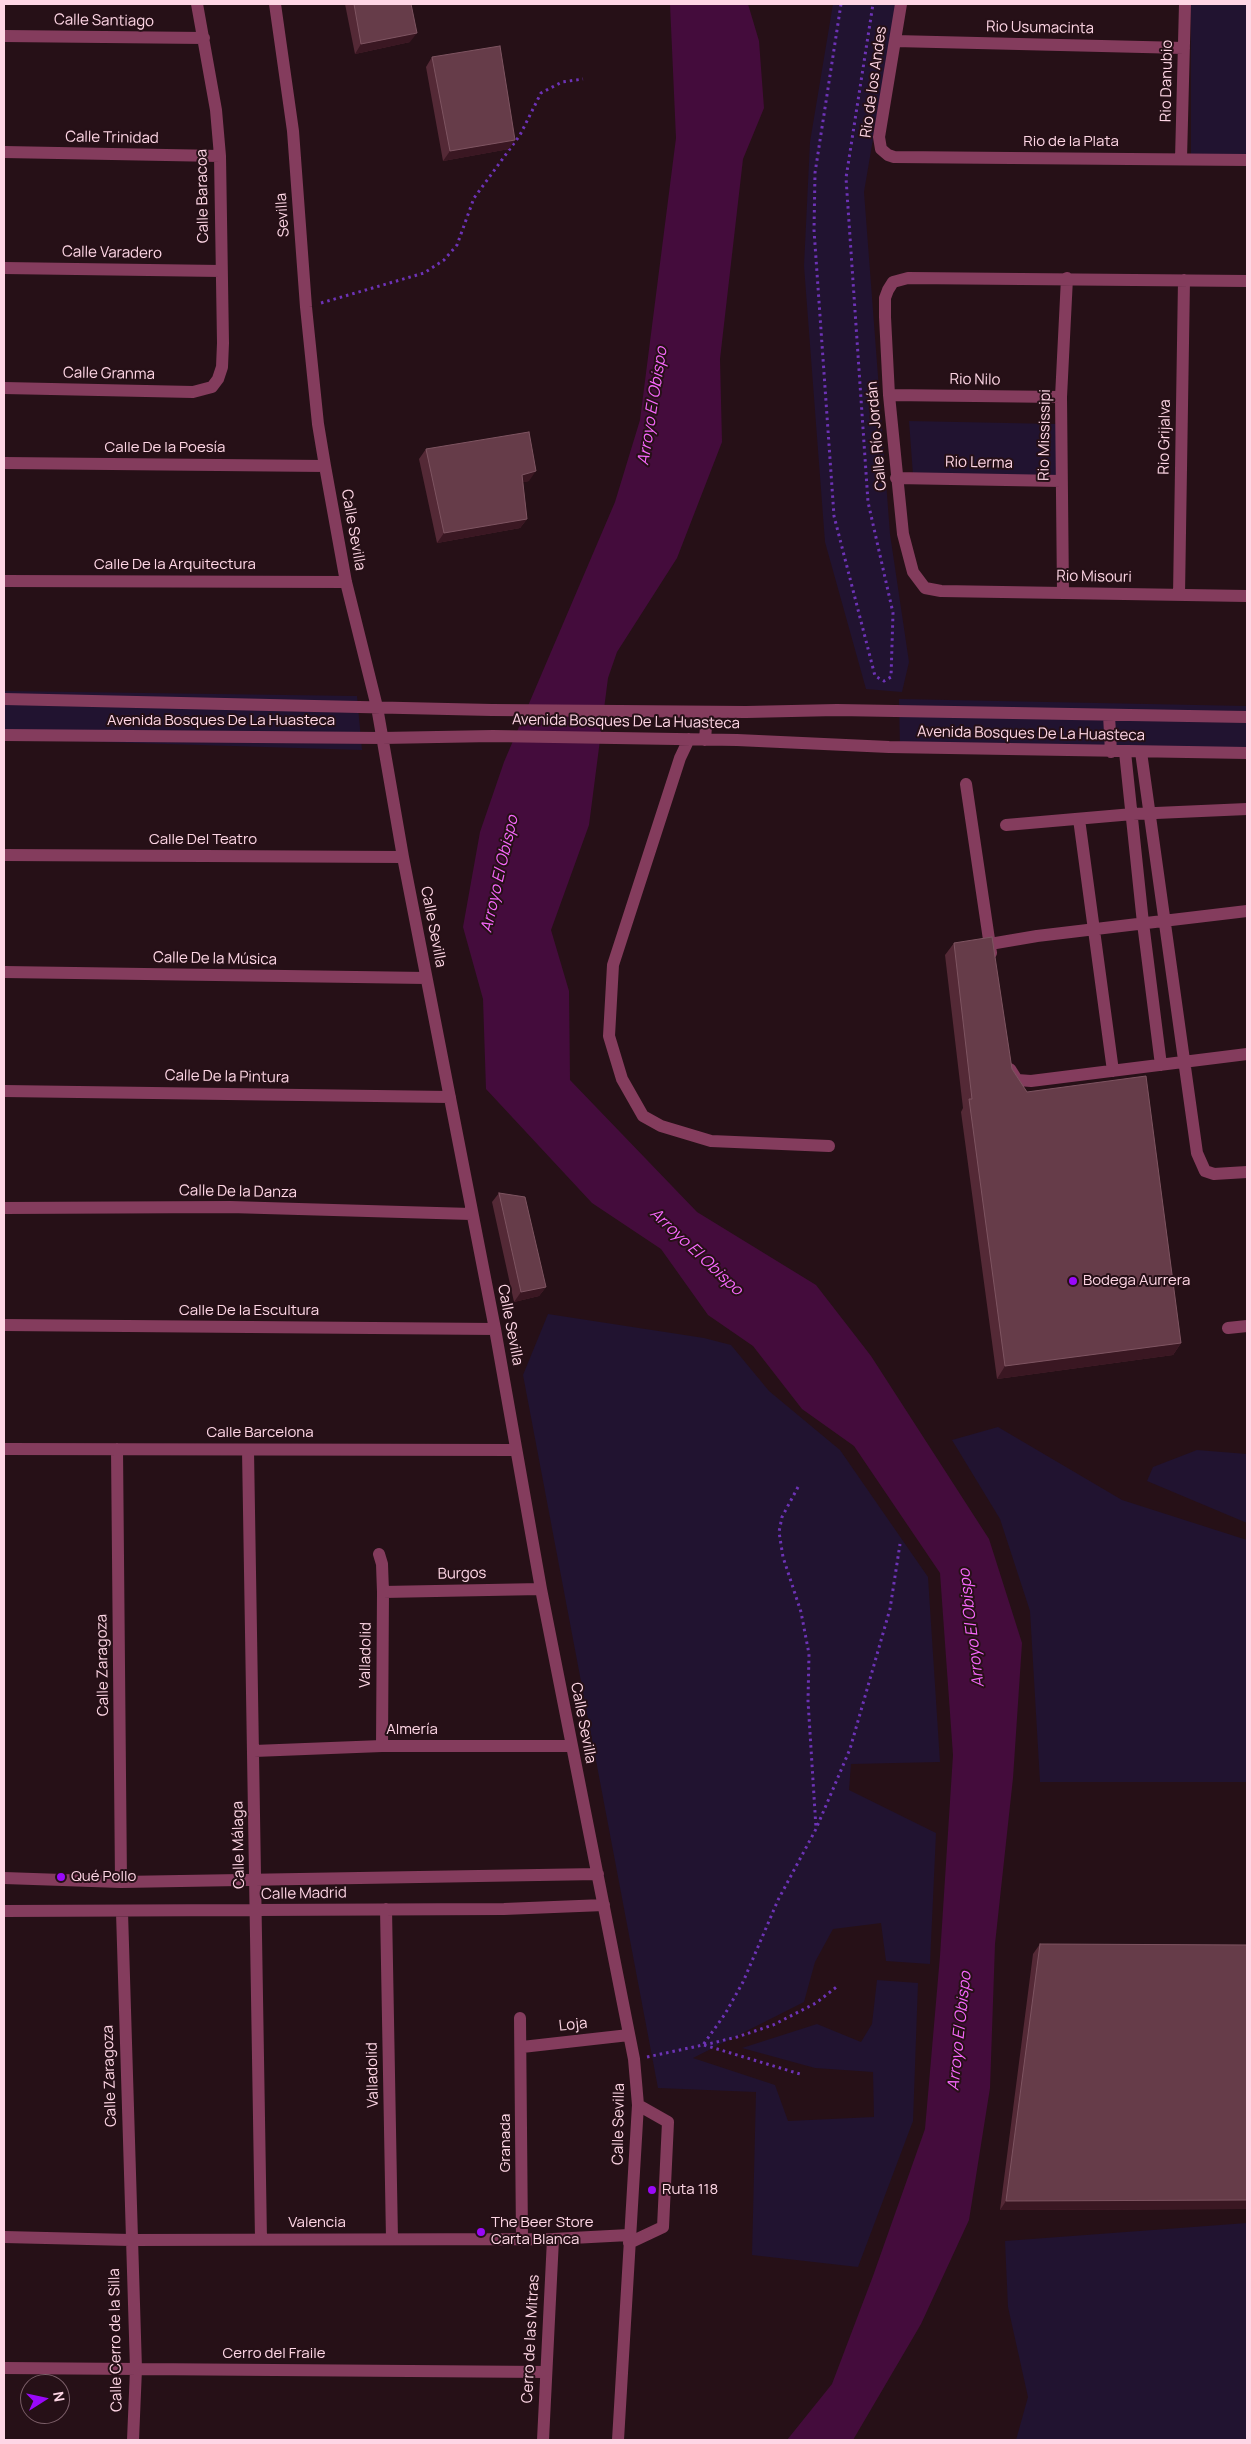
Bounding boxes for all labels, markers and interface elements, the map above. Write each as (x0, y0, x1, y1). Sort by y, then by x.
street label: Calle Santiago (54, 11, 154, 31)
street label: Rio Usumacinta (986, 18, 1094, 38)
street label: Rio de los Andes (857, 25, 891, 139)
street label: Rio Danubio (1157, 40, 1177, 122)
street label: Calle Trinidad (65, 128, 159, 148)
street label: Rio de la Plata (1023, 133, 1119, 151)
street label: Calle Baracoa (193, 149, 213, 243)
street label: Sevilla (272, 192, 294, 238)
street label: Calle Varadero (62, 243, 162, 263)
water label: Arroyo El Obispo (634, 345, 672, 467)
street label: Calle Granma (63, 364, 155, 384)
street label: Rio Nilo (949, 371, 1001, 389)
street label: Calle Río Jordán (863, 380, 891, 492)
street label: Rio Mississipi (1035, 389, 1055, 481)
street label: Rio Grijalva (1155, 399, 1175, 475)
street label: Calle De la Poesía (105, 439, 225, 457)
street label: Rio Lerma (945, 453, 1013, 473)
street label: Calle Sevilla (337, 488, 369, 572)
street label: Calle De la Arquitectura (94, 556, 256, 574)
street label: Rio Misouri (1056, 567, 1132, 587)
street label: Avenida Bosques De La Huasteca (512, 711, 740, 733)
street label: Avenida Bosques De La Huasteca (107, 712, 335, 730)
street label: Avenida Bosques De La Huasteca (917, 723, 1145, 745)
water label: Arroyo El Obispo (477, 814, 523, 934)
street label: Calle Del Teatro (149, 831, 257, 849)
street label: Calle Sevilla (416, 885, 450, 969)
street label: Calle De la Música (153, 949, 277, 969)
street label: Calle De la Pintura (165, 1067, 289, 1087)
street label: Calle De la Danza (179, 1182, 297, 1202)
water label: Arroyo El Obispo (646, 1204, 746, 1300)
place label: Bodega Aurrera (1083, 1272, 1190, 1290)
marker: Bodega Aurrera (1067, 1275, 1079, 1287)
street label: Calle Sevilla (493, 1283, 527, 1367)
street label: Calle De la Escultura (179, 1302, 319, 1320)
street label: Calle Barcelona (206, 1424, 314, 1442)
street label: Burgos (437, 1565, 487, 1583)
water label: Arroyo El Obispo (955, 1567, 989, 1689)
street label: Calle Zaragoza (93, 1614, 113, 1716)
street label: Valladolid (356, 1622, 376, 1688)
street label: Calle Sevilla (566, 1681, 600, 1765)
street label: Almería (386, 1721, 438, 1739)
street label: Calle Málaga (229, 1801, 249, 1889)
place label: Qué Pollo (71, 1868, 136, 1886)
marker: Qué Pollo (55, 1871, 67, 1883)
street label: Calle Madrid (261, 1884, 347, 1904)
water label: Arroyo El Obispo (944, 1971, 976, 2091)
street label: Loja (558, 2015, 588, 2035)
street label: Calle Zaragoza (99, 2025, 121, 2127)
street label: Valladolid (363, 2042, 383, 2108)
street label: Calle Sevilla (609, 2083, 629, 2165)
street label: Granada (497, 2114, 515, 2172)
place label: Ruta 118 (662, 2181, 718, 2199)
marker: Ruta 118 (646, 2184, 658, 2196)
street label: Valencia (288, 2214, 346, 2232)
place label: The Beer Store Carta Blanca (491, 2214, 594, 2249)
marker: The Beer Store Carta Blanca (475, 2226, 487, 2238)
street label: Calle Cerro de la Silla (106, 2268, 126, 2412)
street label: Cerro de las Mitras (519, 2274, 543, 2404)
street label: Cerro del Fraile (223, 2345, 325, 2363)
north arrow (20, 2374, 70, 2424)
text: N (49, 2390, 70, 2403)

